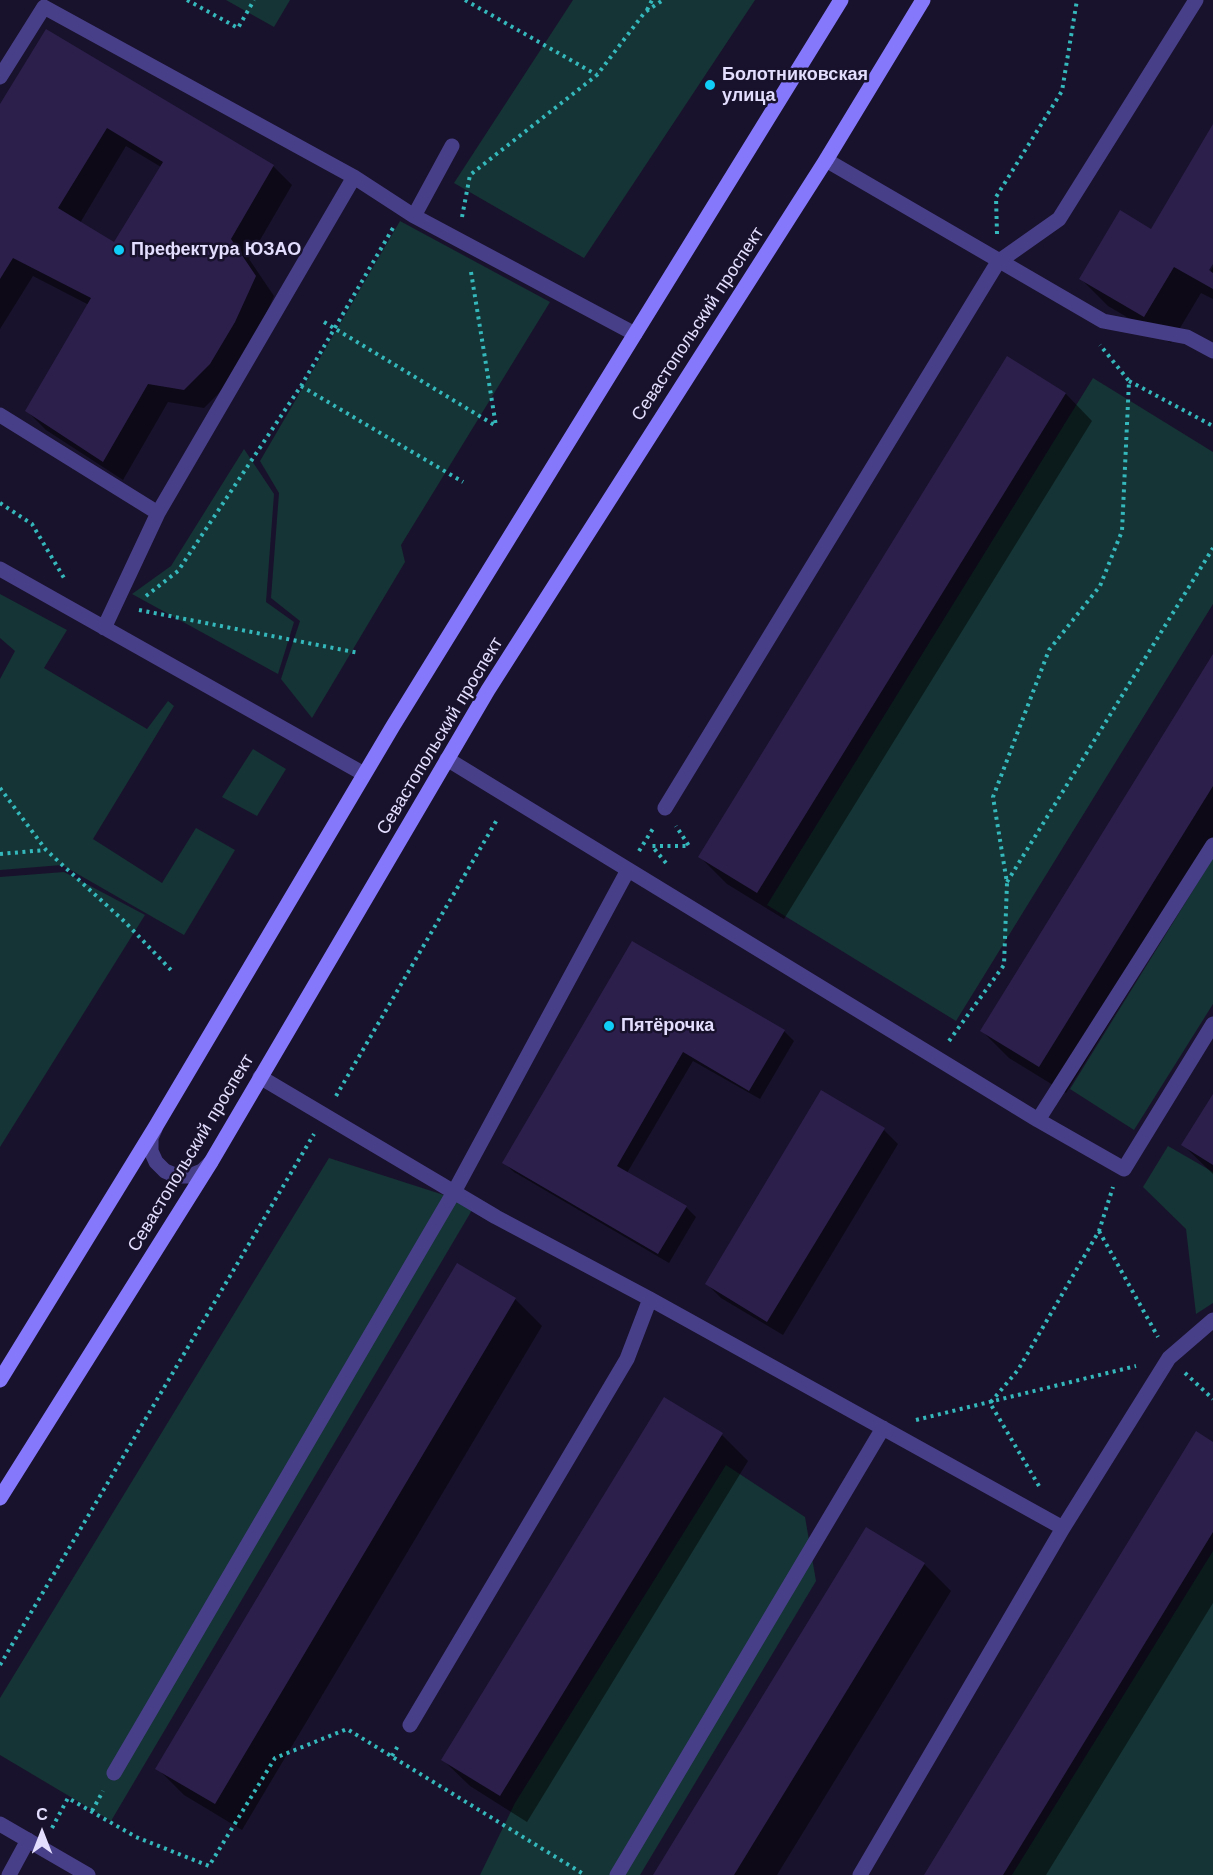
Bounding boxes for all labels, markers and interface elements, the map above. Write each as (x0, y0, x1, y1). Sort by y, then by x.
place label: Болотниковская улица (722, 64, 868, 106)
marker: Болотниковская улица (703, 78, 717, 92)
street label: Севастопольский проспект (627, 223, 769, 425)
place label: Префектура ЮЗАО (131, 239, 301, 261)
marker: Префектура ЮЗАО (112, 243, 126, 257)
street label: Севастопольский проспект (372, 633, 508, 839)
place label: Пятёрочка (621, 1015, 714, 1037)
marker: Пятёрочка (602, 1019, 616, 1033)
street label: Севастопольский проспект (123, 1050, 259, 1256)
north arrow (12, 1803, 72, 1863)
text: С (36, 1805, 48, 1824)

